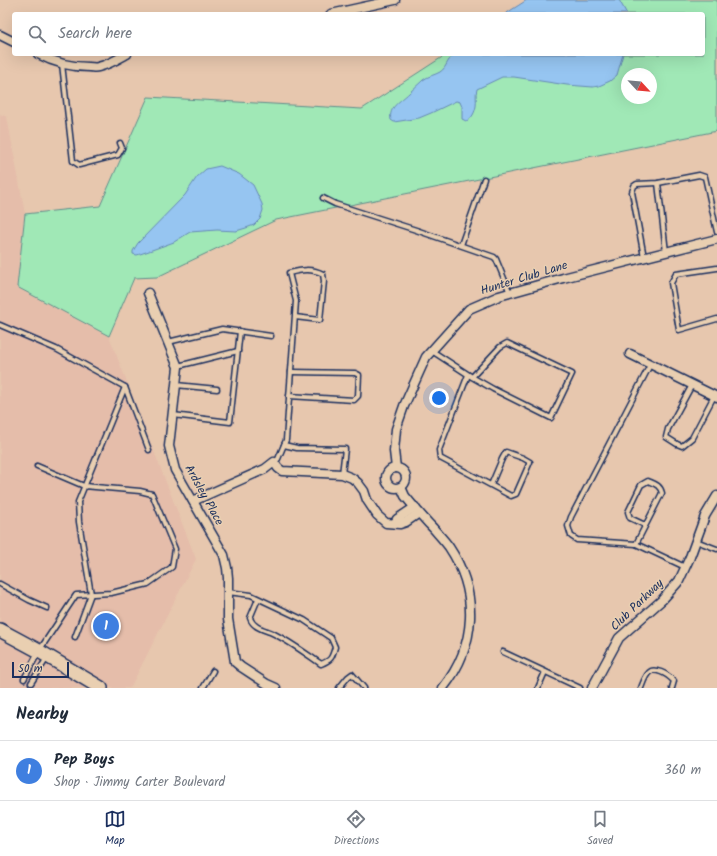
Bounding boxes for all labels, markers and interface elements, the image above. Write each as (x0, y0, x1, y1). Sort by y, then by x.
search box (12, 12, 705, 56)
text: Search here (58, 22, 132, 46)
icon: search (26, 23, 48, 45)
north arrow (621, 68, 657, 104)
street label: Hunter Club Lane (478, 256, 570, 300)
your location (429, 388, 449, 408)
street label: Ardsley Place (179, 461, 229, 529)
street label: Club Parkway (606, 574, 668, 635)
pin: 1 (93, 611, 119, 641)
scale bar (12, 660, 69, 679)
text: 50 m (18, 660, 43, 678)
text: Nearby (16, 701, 68, 728)
text: Pep Boys (54, 748, 114, 772)
text: 1 (27, 760, 31, 781)
text: 360 m (664, 760, 701, 781)
text: Shop · Jimmy Carter Boulevard (54, 772, 225, 793)
tab: Map (104, 808, 126, 850)
tab: Directions (334, 808, 379, 850)
tab: Saved (587, 808, 613, 850)

